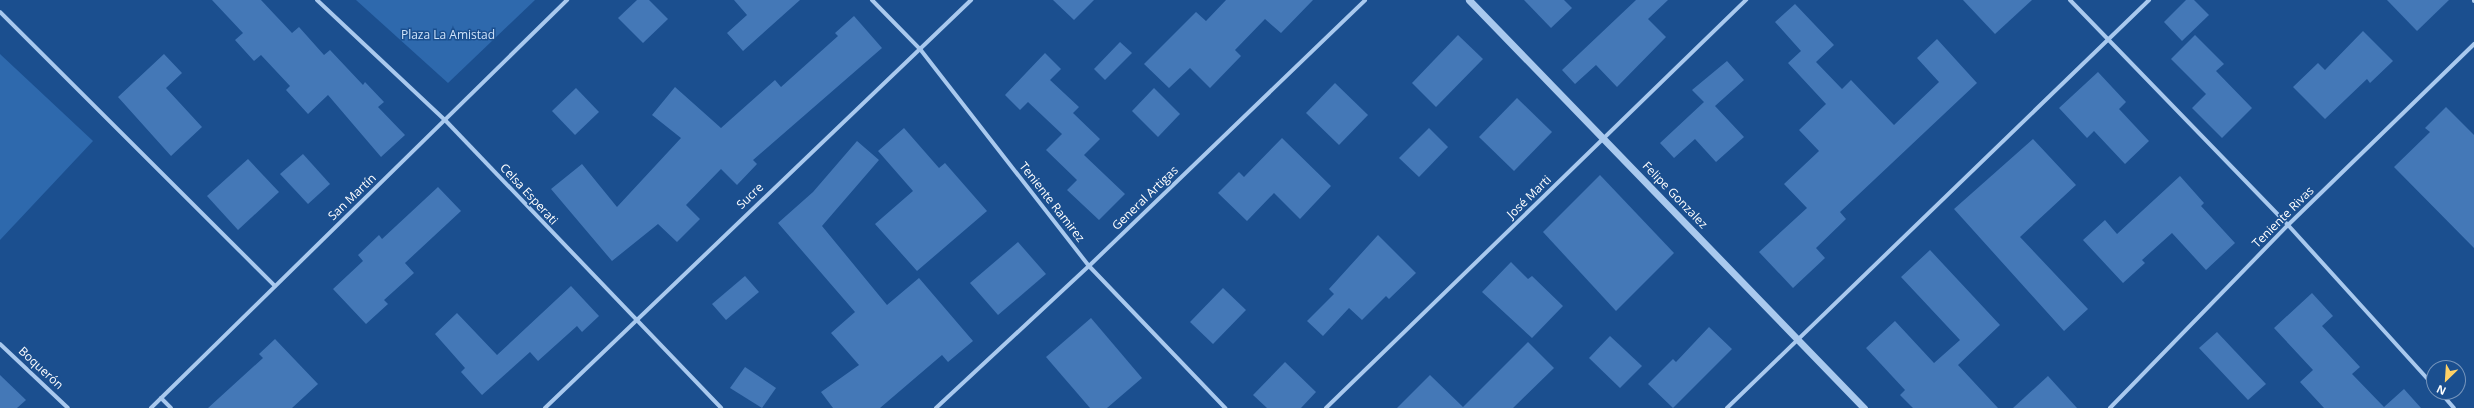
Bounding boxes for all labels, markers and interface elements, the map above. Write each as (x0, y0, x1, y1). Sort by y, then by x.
park label: Plaza La Amistad (401, 28, 495, 42)
street label: Teniente Ramirez (1016, 159, 1088, 245)
street label: Felipe Gonzalez (1640, 159, 1710, 231)
street label: Celsa Esperati (497, 161, 561, 227)
street label: General Artigas (1109, 163, 1181, 233)
street label: San Martín (325, 171, 379, 223)
street label: José Marti (1504, 172, 1554, 222)
street label: Sucre (734, 180, 766, 212)
street label: Teniente Rivas (2249, 183, 2317, 251)
street label: Boquerón (16, 344, 66, 392)
north arrow (2426, 360, 2466, 400)
text: N (2434, 382, 2448, 399)

